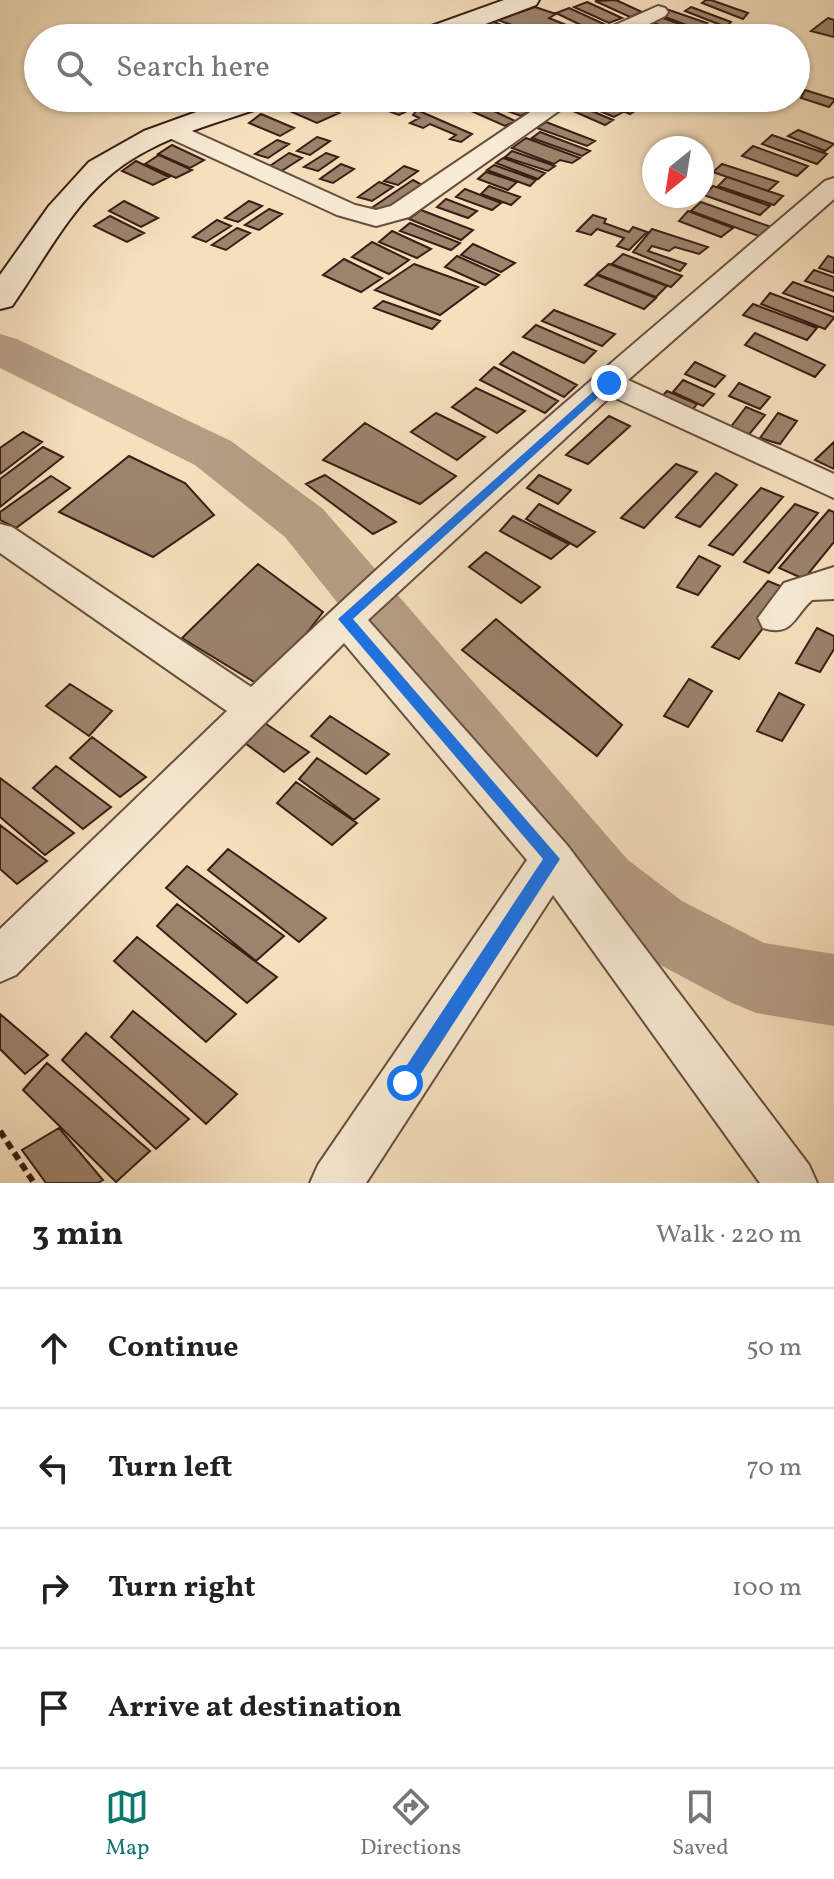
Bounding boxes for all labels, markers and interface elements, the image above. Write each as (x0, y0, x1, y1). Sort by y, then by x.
search box (24, 24, 810, 112)
icon: search (52, 46, 96, 90)
text: Search here (116, 47, 270, 89)
north arrow (642, 136, 714, 208)
route end (591, 365, 627, 401)
route start (387, 1065, 423, 1101)
text: 3 min (32, 1212, 123, 1259)
text: Walk · 220 m (656, 1217, 802, 1253)
icon: ahead (32, 1326, 76, 1370)
text: Continue (108, 1327, 239, 1369)
text: 50 m (746, 1330, 802, 1366)
icon: left (32, 1446, 76, 1490)
text: Turn left (108, 1447, 232, 1489)
text: 70 m (747, 1450, 802, 1486)
icon: right (32, 1566, 76, 1610)
text: Turn right (108, 1567, 256, 1609)
text: 100 m (732, 1570, 802, 1606)
icon: arrive (32, 1686, 76, 1730)
text: Arrive at destination (108, 1687, 402, 1729)
tab: Map (105, 1785, 149, 1864)
tab: Directions (360, 1785, 461, 1864)
tab: Saved (672, 1785, 729, 1864)

